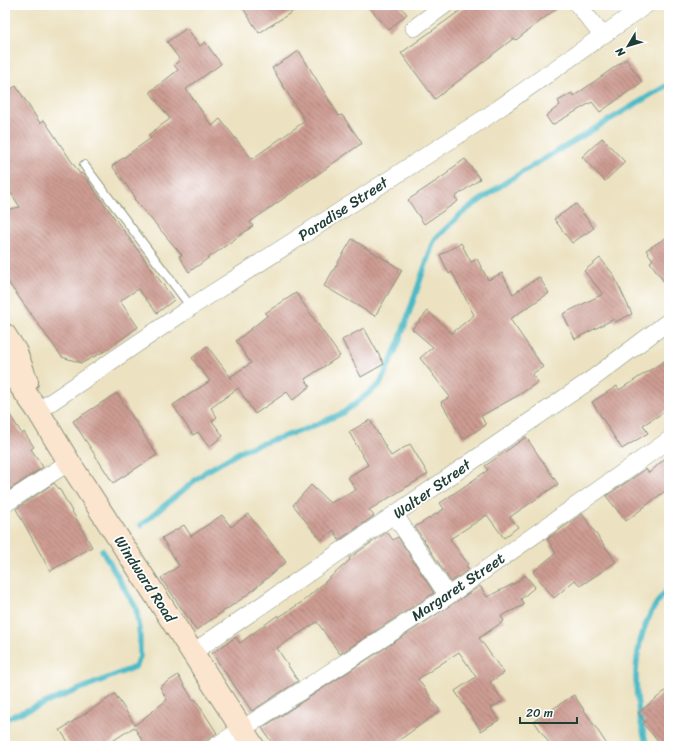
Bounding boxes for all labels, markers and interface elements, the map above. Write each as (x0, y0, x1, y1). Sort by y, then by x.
north arrow (608, 26, 648, 66)
text: N (610, 43, 631, 61)
street label: Paradise Street (293, 169, 394, 248)
street label: Walter Street (387, 452, 477, 526)
street label: Windward Road (107, 530, 184, 629)
street label: Margaret Street (406, 546, 511, 628)
scale bar (520, 699, 577, 725)
text: 20 m (526, 702, 553, 724)

